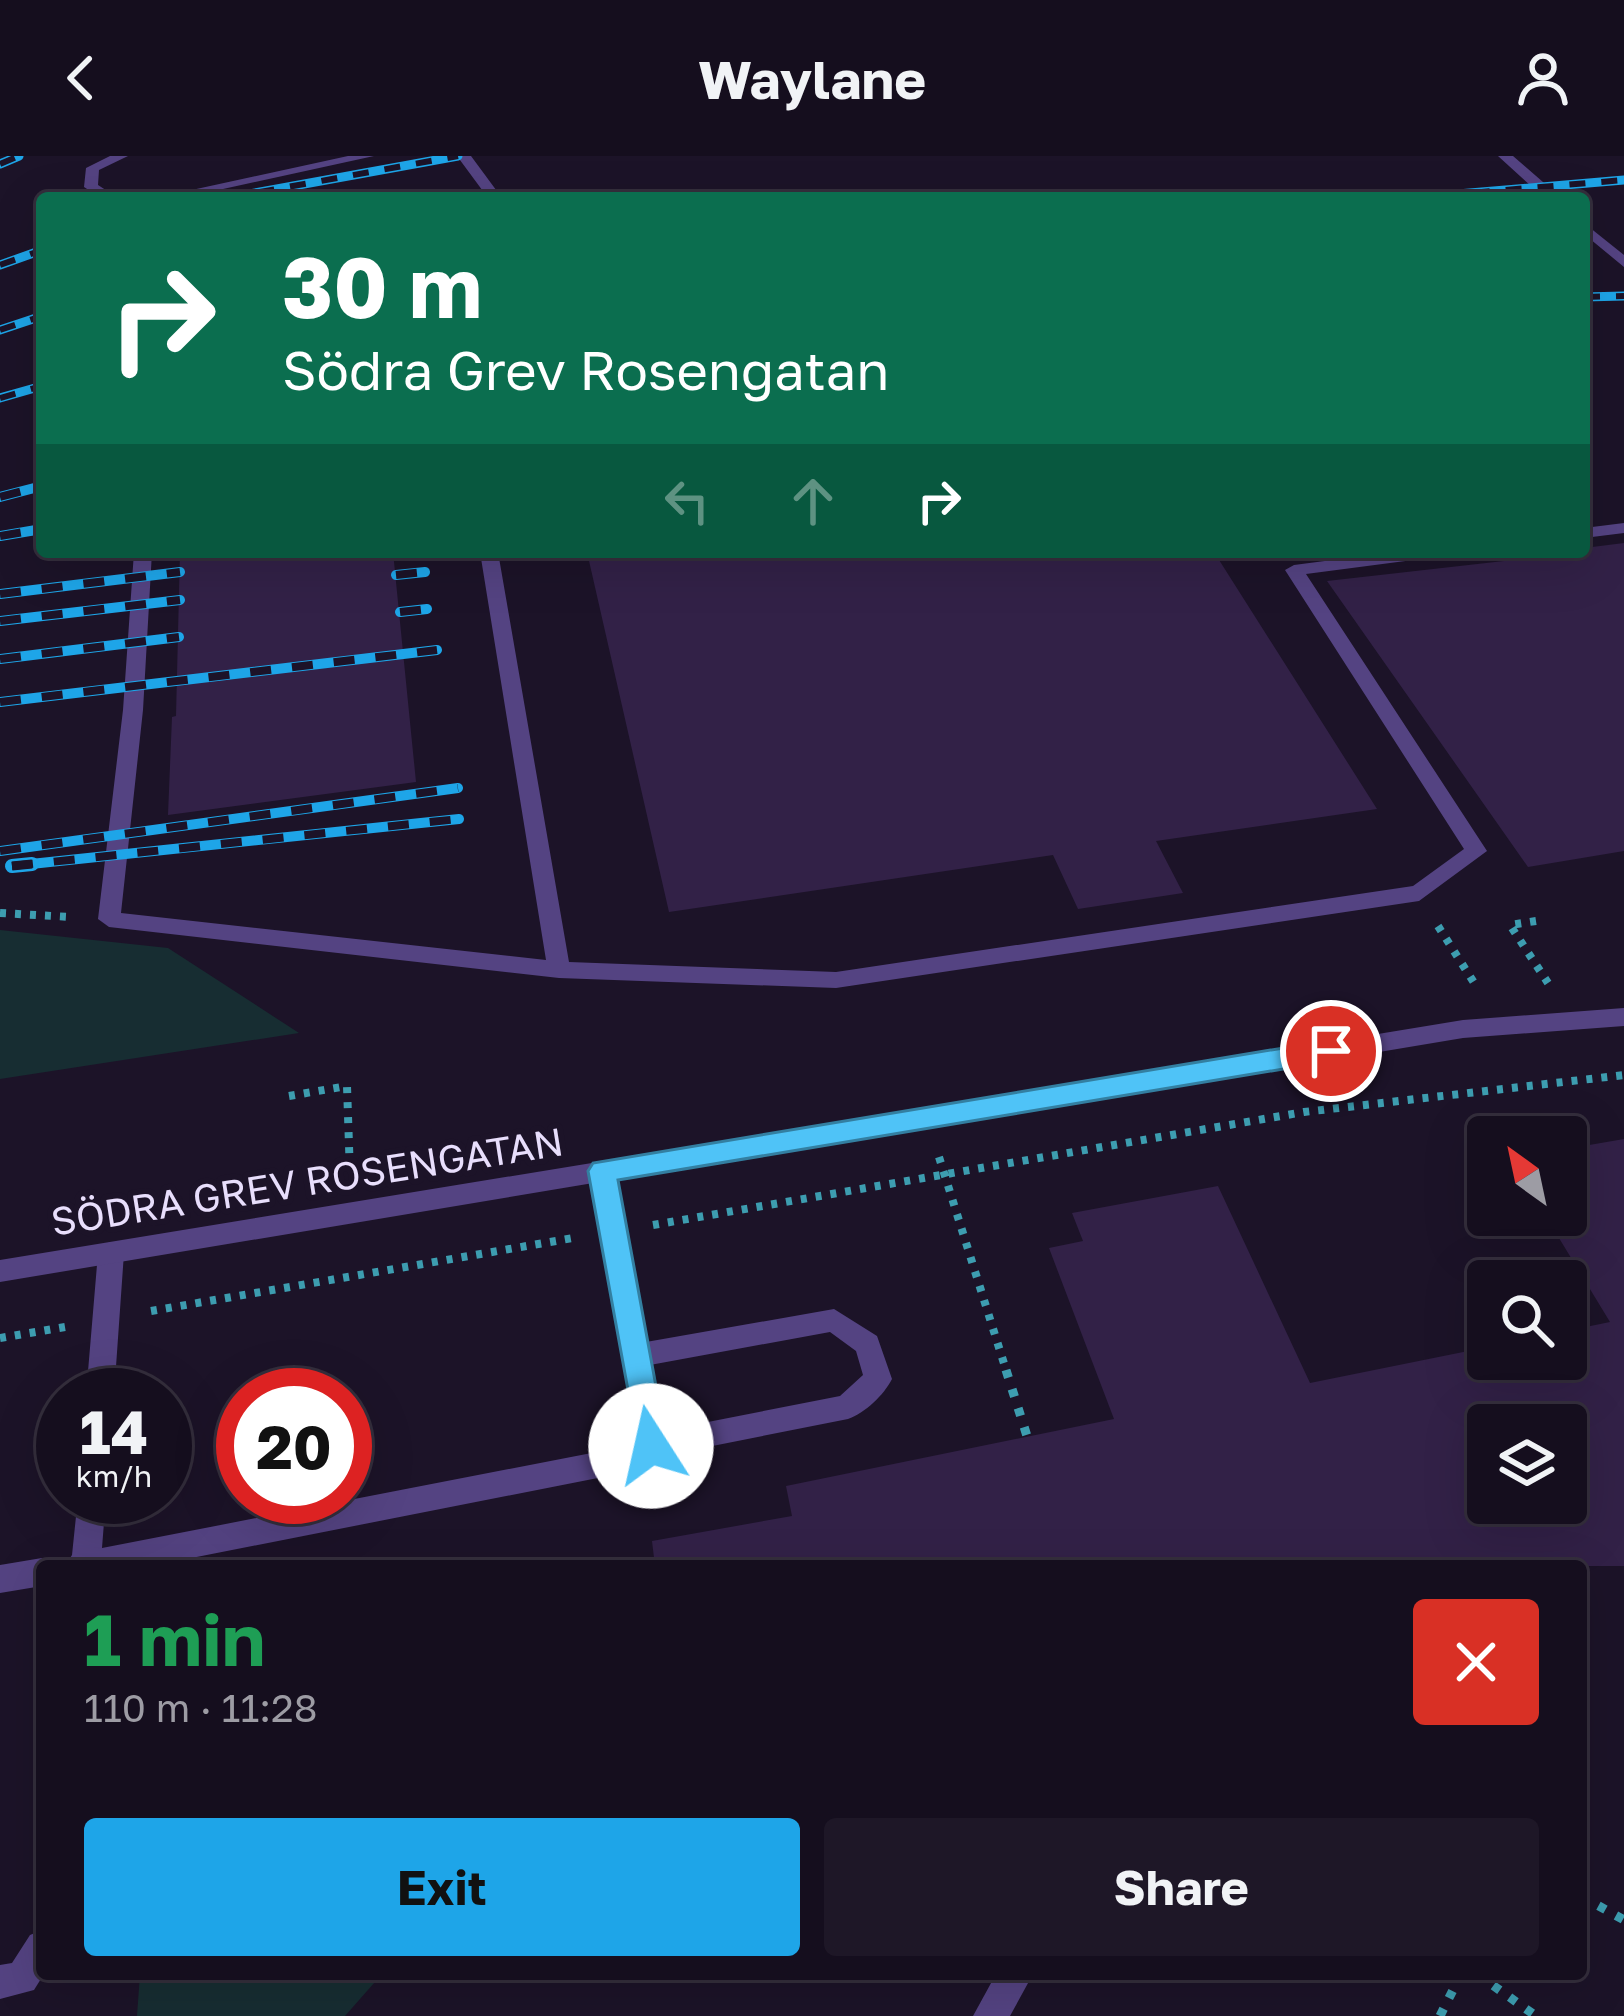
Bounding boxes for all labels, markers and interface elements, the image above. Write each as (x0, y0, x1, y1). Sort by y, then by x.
icon: back (48, 45, 114, 111)
icon: person (1510, 45, 1576, 111)
text: Waylane (698, 46, 926, 111)
text: 30 m (282, 236, 482, 336)
icon: right (84, 240, 240, 396)
text: Södra Grev Rosengatan (282, 337, 890, 402)
icon: left (654, 468, 720, 534)
icon: ahead (780, 468, 846, 534)
icon: right (906, 468, 972, 534)
pin (1280, 1000, 1382, 1102)
icon: arrive (1298, 1018, 1364, 1084)
north arrow (1467, 1116, 1587, 1236)
map controls (1467, 1116, 1587, 1524)
street label: SÖDRA GREV ROSENGATAN (48, 1117, 566, 1245)
button: search (1467, 1260, 1587, 1380)
speed limit sign: 20 (216, 1368, 372, 1524)
position arrow (588, 1383, 714, 1509)
text: 14 (80, 1395, 148, 1467)
button: layers (1467, 1404, 1587, 1524)
text: km/h (76, 1458, 152, 1494)
text: 1 min (84, 1595, 265, 1682)
button: close (1413, 1599, 1539, 1725)
text: 110 m · 11:28 (84, 1684, 317, 1731)
button: Exit (84, 1818, 800, 1956)
button: Share (824, 1818, 1539, 1956)

